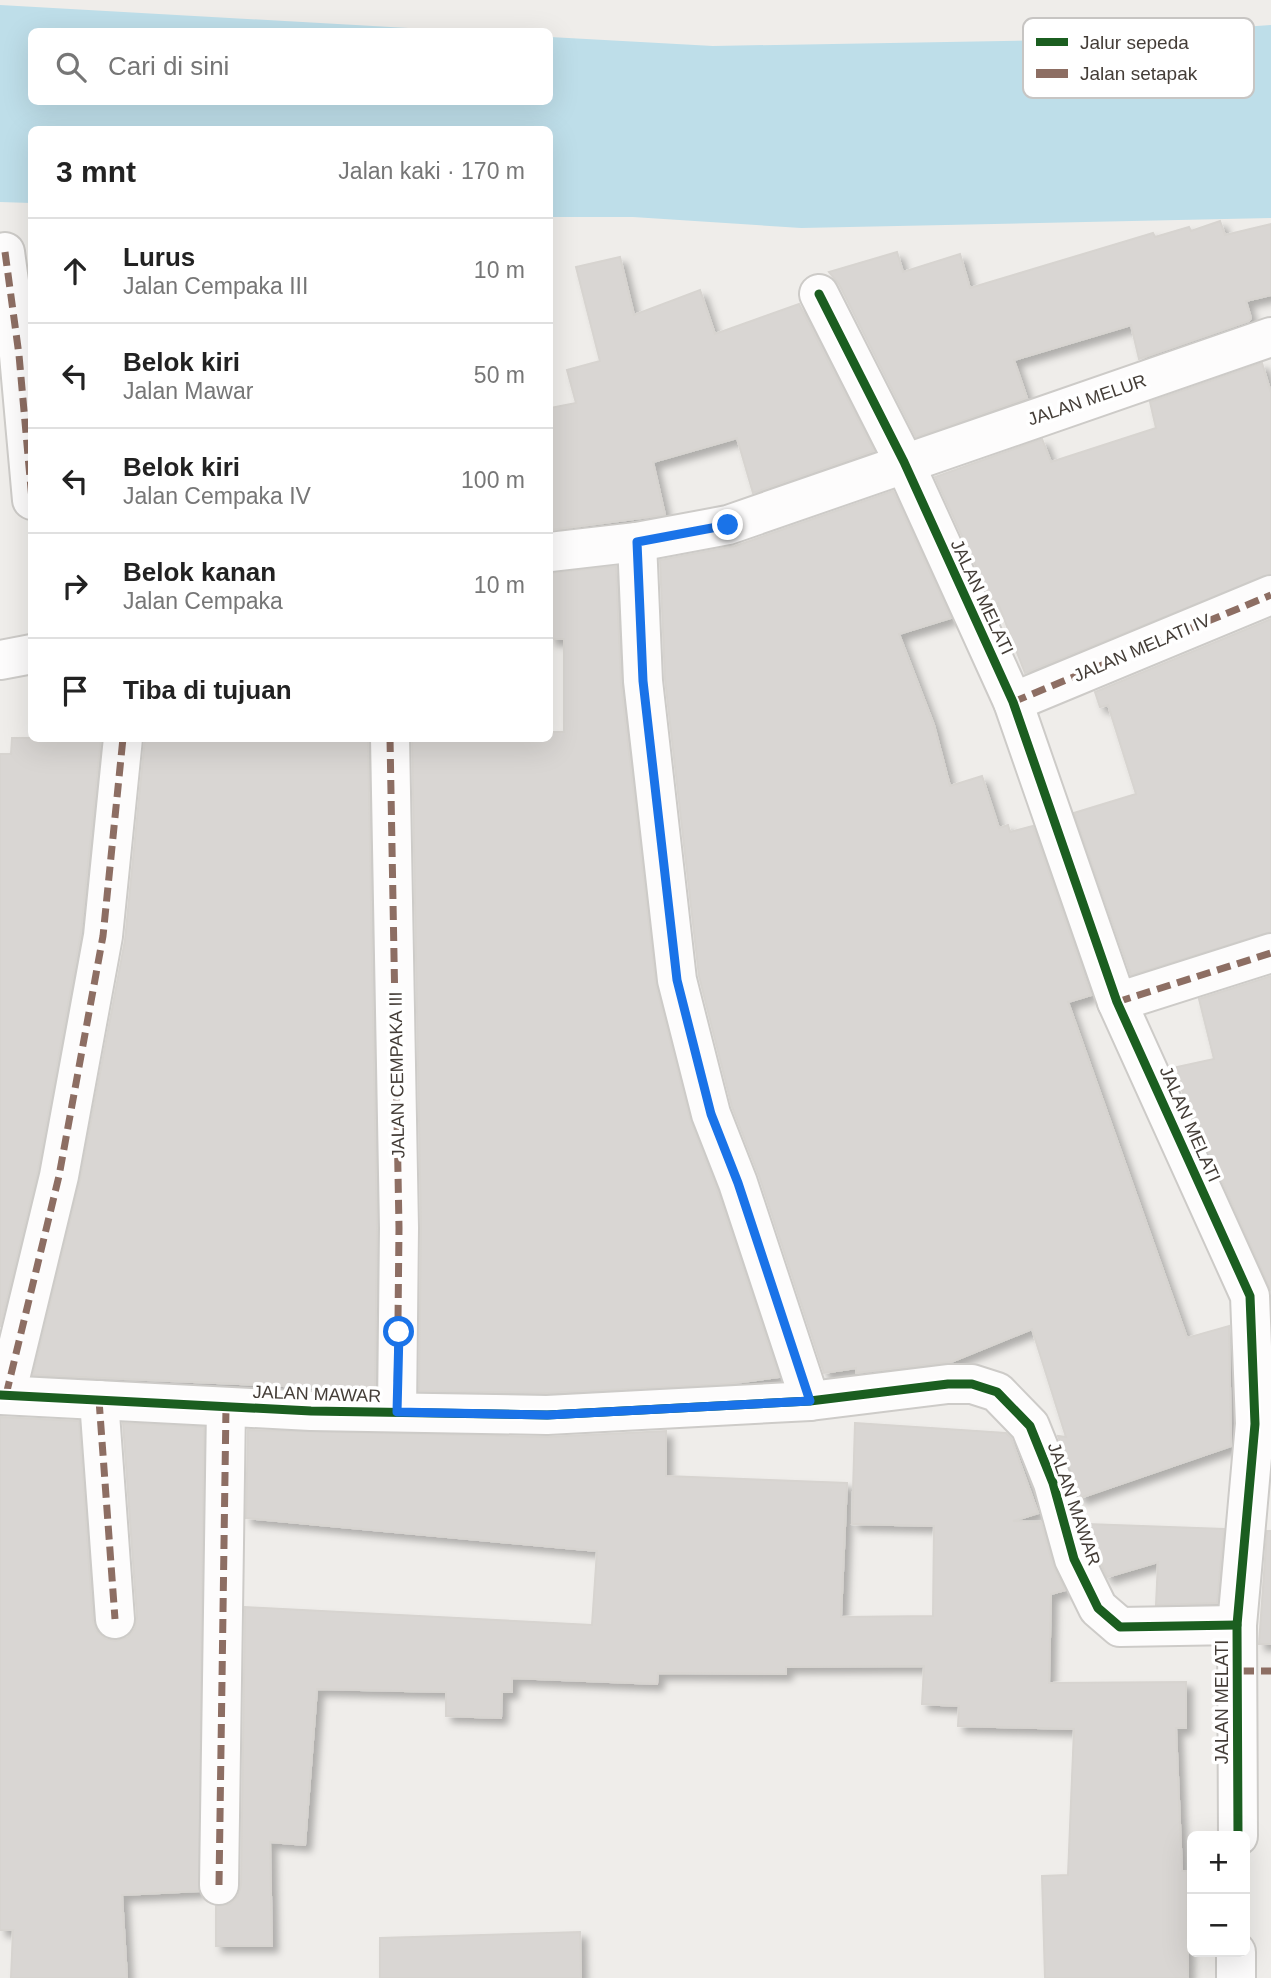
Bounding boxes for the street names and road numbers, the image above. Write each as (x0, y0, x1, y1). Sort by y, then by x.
street label: JALAN MELUR (1025, 370, 1149, 430)
street label: JALAN MELATI (947, 536, 1017, 658)
street label: JALAN MELATI IV (1071, 610, 1213, 686)
street label: JALAN CEMPAKA III (386, 991, 408, 1159)
street label: JALAN MELATI (1156, 1063, 1224, 1185)
street label: JALAN MAWAR (252, 1382, 382, 1406)
street label: JALAN MAWAR (1044, 1440, 1104, 1568)
street label: JALAN MELATI (1212, 1640, 1232, 1764)

